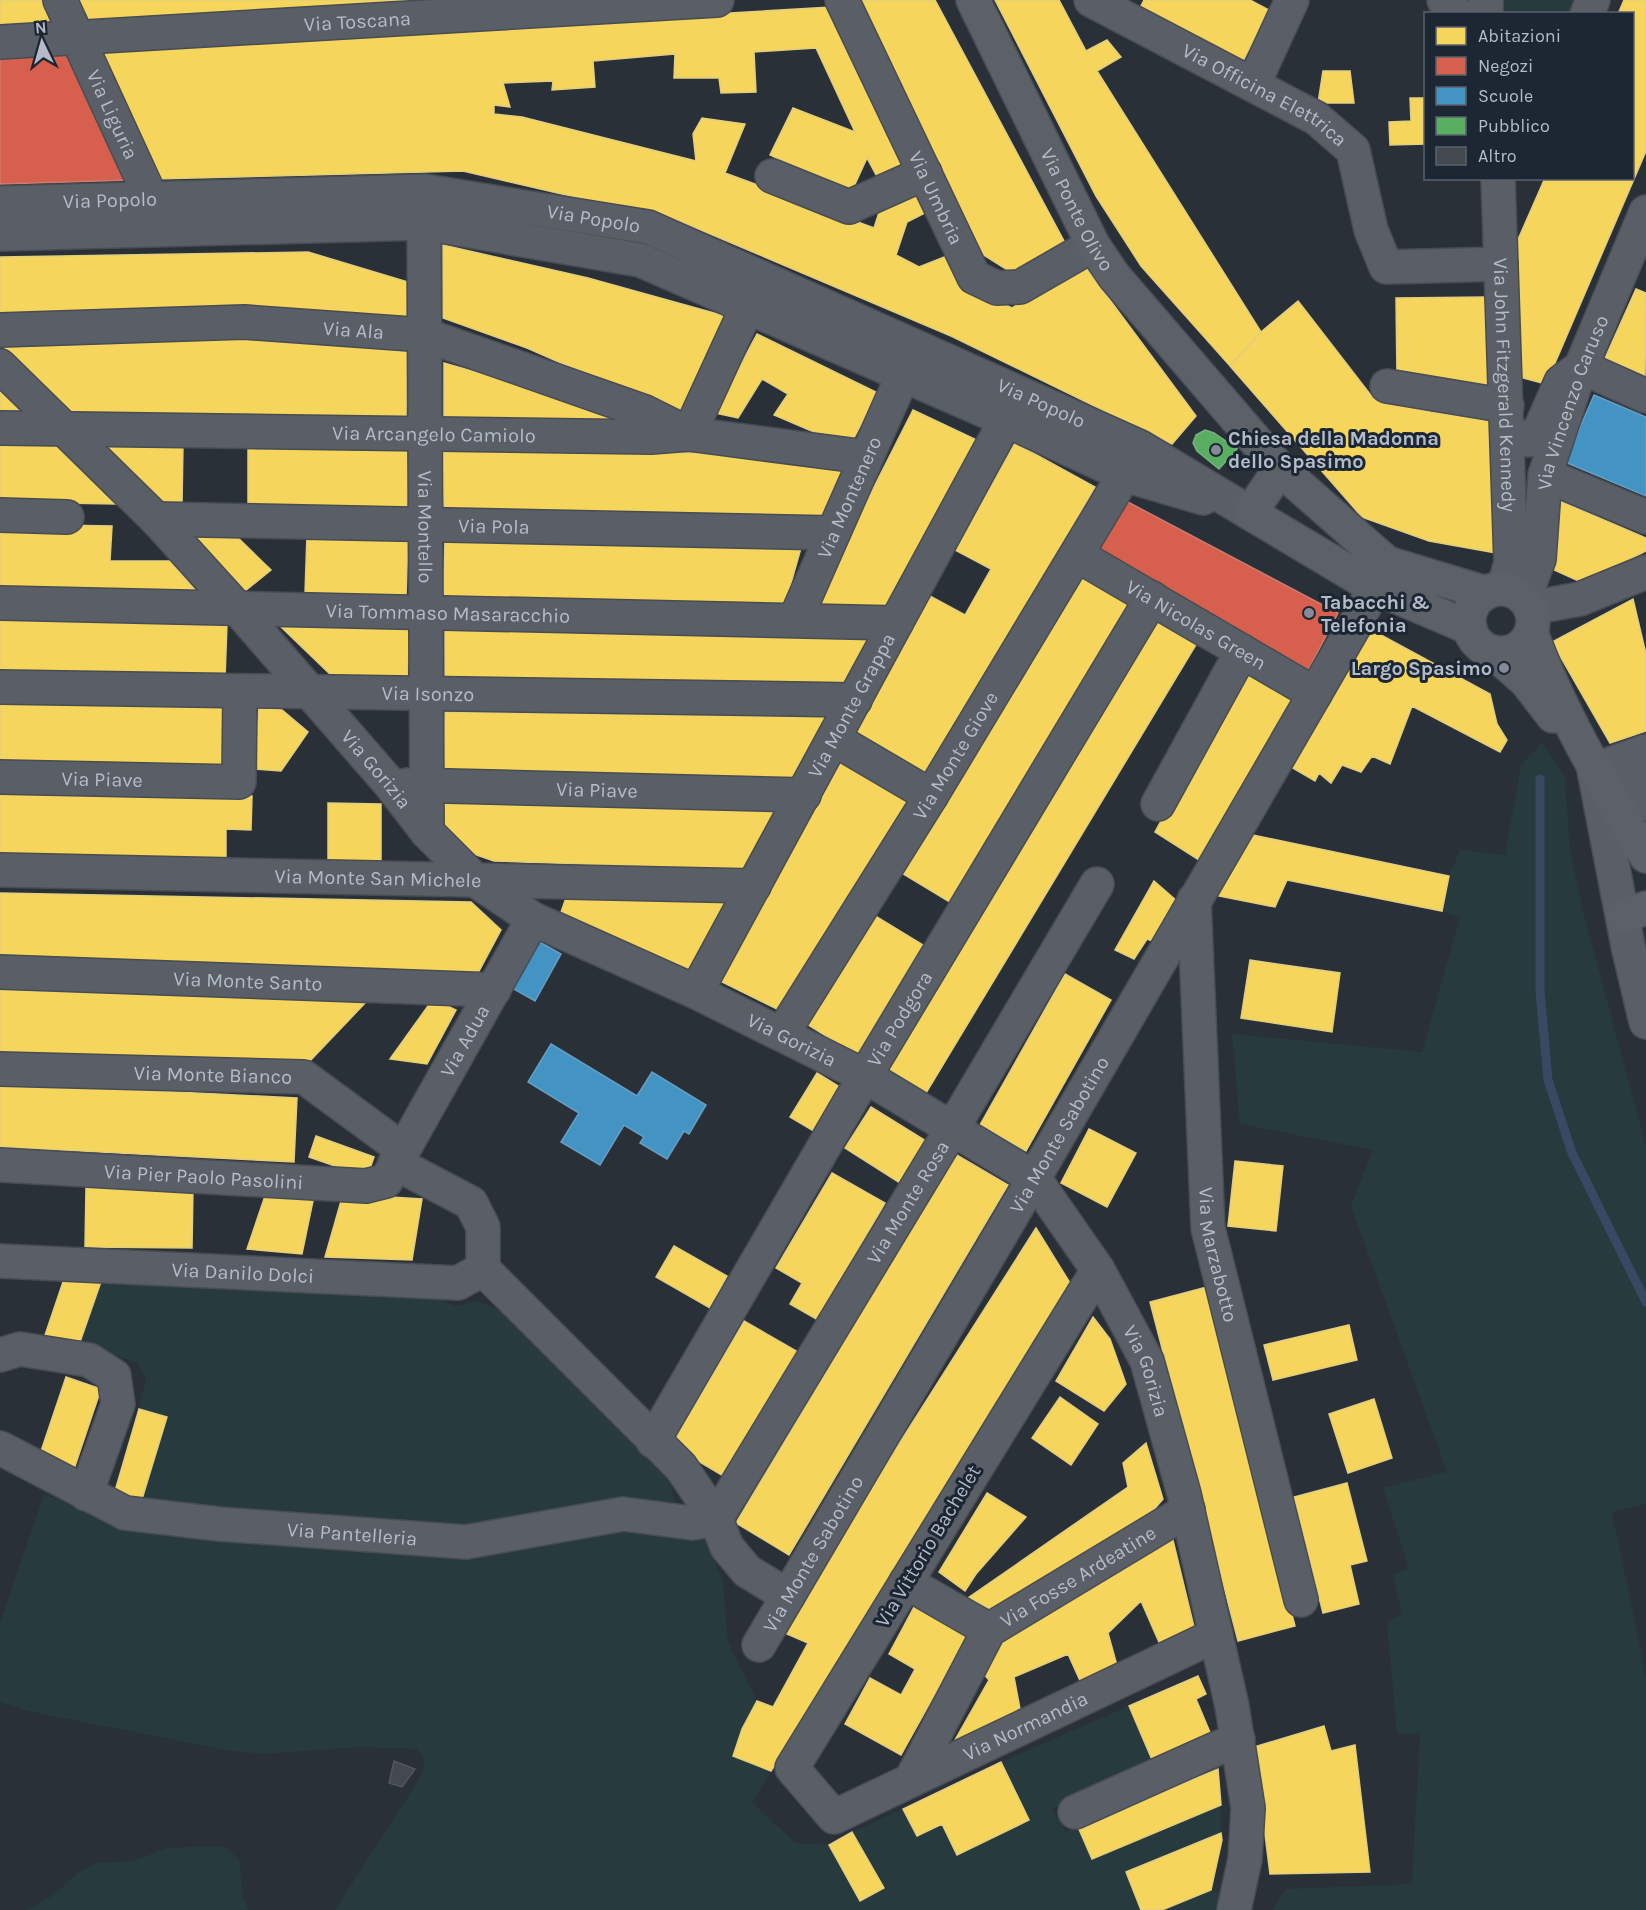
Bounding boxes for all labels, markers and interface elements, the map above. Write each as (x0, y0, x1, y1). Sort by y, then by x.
street label: Via Toscana (303, 6, 412, 36)
north arrow (12, 12, 72, 72)
legend (1424, 12, 1634, 180)
text: N (34, 18, 47, 38)
text: Abitazioni (1478, 25, 1561, 47)
street label: Via Officina Elettrica (1178, 38, 1352, 151)
text: Negozi (1478, 55, 1533, 77)
street label: Via Liguria (82, 66, 143, 163)
text: Scuole (1478, 85, 1533, 107)
text: Pubblico (1478, 115, 1550, 137)
street label: Via Ponte Olivo (1036, 144, 1119, 275)
text: Altro (1478, 145, 1517, 167)
street label: Via Umbria (904, 147, 968, 248)
street label: Via Popolo (63, 187, 157, 213)
street label: Via Popolo (545, 199, 642, 237)
street label: Via John Fitzgerald Kennedy (1489, 257, 1521, 512)
street label: Via Vincenzo Caruso (1532, 312, 1613, 491)
street label: Via Ala (322, 316, 385, 344)
street label: Via Popolo (994, 373, 1089, 433)
street label: Via Arcangelo Camiolo (332, 421, 536, 447)
place label: Chiesa della Madonna dello Spasimo (1228, 427, 1439, 473)
street label: Via Montenero (812, 433, 886, 562)
marker: Chiesa della Madonna dello Spasimo (1209, 443, 1223, 457)
street label: Via Montello (414, 470, 437, 584)
street label: Via Pola (458, 514, 530, 538)
street label: Via Nicolas Green (1122, 575, 1270, 675)
place label: Tabacchi & Telefonia (1321, 591, 1430, 637)
street label: Via Tommaso Masaracchio (325, 599, 570, 627)
marker: Tabacchi & Telefonia (1302, 606, 1316, 620)
street label: Via Monte Grappa (803, 629, 900, 782)
place label: Largo Spasimo (1351, 657, 1492, 680)
marker: Largo Spasimo (1497, 661, 1511, 675)
street label: Via Isonzo (381, 681, 474, 706)
street label: Via Monte Giove (908, 687, 1003, 824)
street label: Via Gorizia (337, 725, 416, 813)
street label: Via Piave (61, 767, 143, 791)
street label: Via Piave (556, 777, 638, 802)
street label: Via Monte San Michele (274, 864, 482, 892)
street label: Via Monte Santo (173, 967, 323, 995)
street label: Via Podgora (862, 967, 937, 1071)
street label: Via Adua (435, 1000, 494, 1081)
street label: Via Gorizia (743, 1008, 840, 1071)
street label: Via Monte Sabotino (1004, 1052, 1114, 1217)
street label: Via Monte Bianco (134, 1061, 292, 1088)
street label: Via Monte Rosa (862, 1136, 954, 1268)
street label: Via Pier Paolo Pasolini (103, 1159, 304, 1194)
street label: Via Marzabotto (1195, 1186, 1243, 1324)
street label: Via Danilo Dolci (171, 1258, 314, 1288)
street label: Via Gorizia (1118, 1321, 1174, 1420)
street label: Via Vittorio Bachelet (871, 1461, 986, 1631)
street label: Via Monte Sabotino (758, 1471, 868, 1636)
street label: Via Pantelleria (286, 1517, 418, 1550)
street label: Via Fosse Ardeatine (996, 1521, 1160, 1632)
street label: Via Normandia (959, 1686, 1091, 1765)

